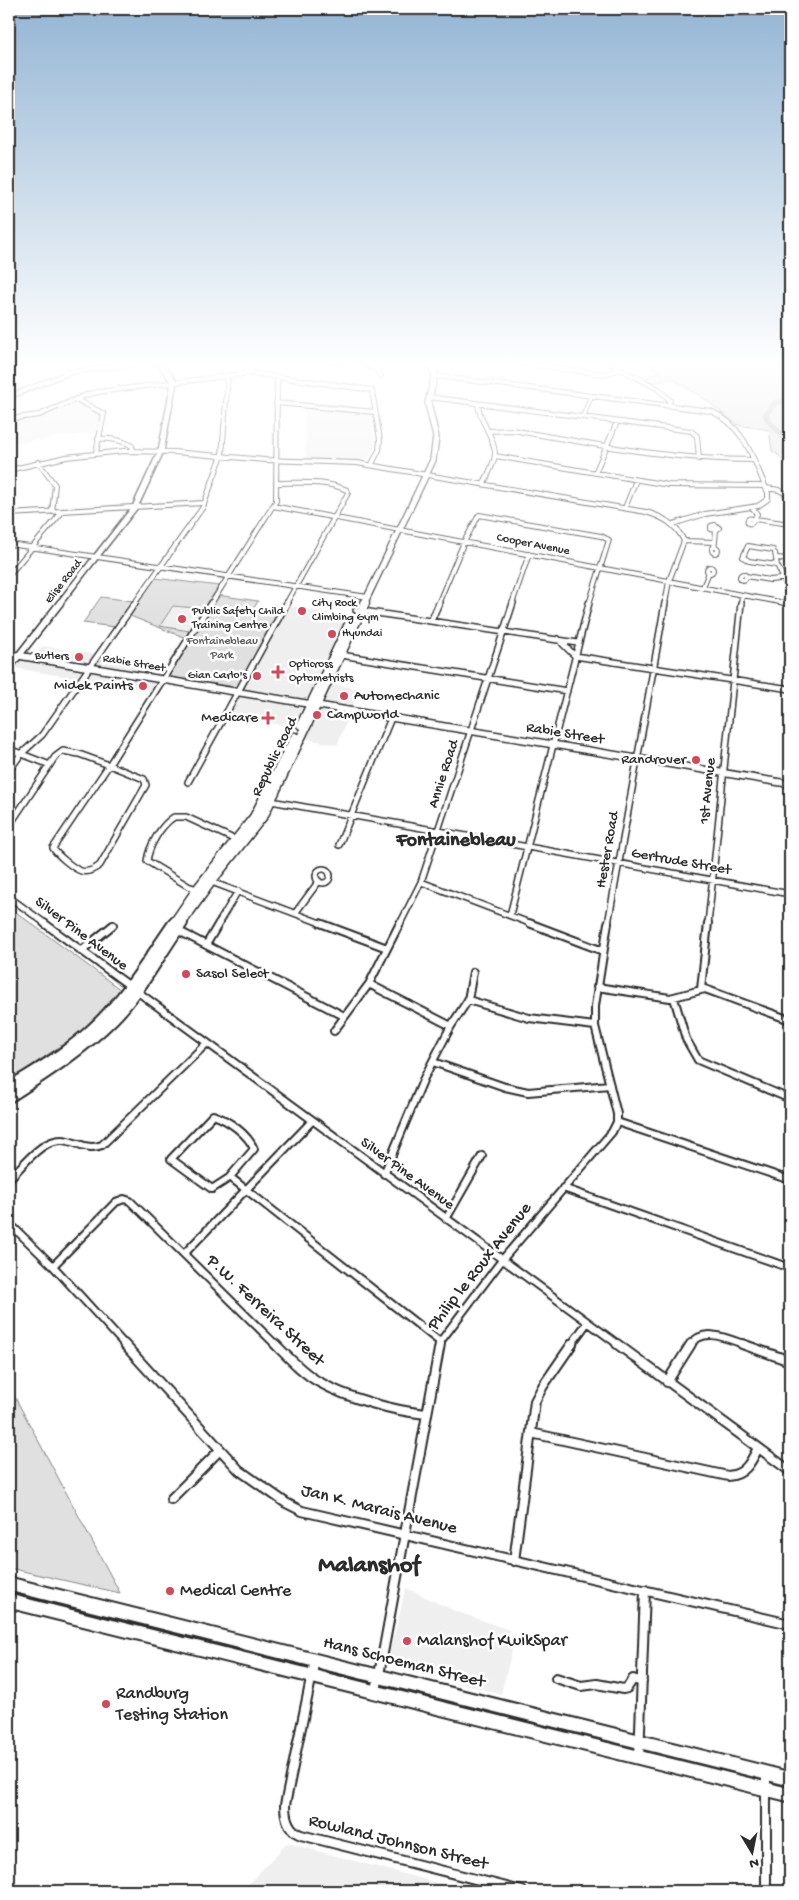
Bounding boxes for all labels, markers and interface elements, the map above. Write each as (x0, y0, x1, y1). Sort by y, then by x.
street label: Cooper Avenue (495, 531, 572, 559)
street label: Elise Road (42, 556, 86, 607)
place label: City Rock Climbing Gym (312, 597, 379, 625)
place label: Public Safety Child Training Centre (191, 605, 285, 633)
marker: City Rock Climbing Gym (296, 605, 308, 617)
marker: Public Safety Child Training Centre (176, 613, 188, 625)
place label: Hyundai (342, 627, 383, 641)
marker: Hyundai (326, 628, 338, 640)
park label: Fontainebleau Park (185, 635, 258, 663)
place label: Butlers (34, 650, 70, 664)
marker: Butlers (73, 651, 85, 663)
street label: Rabie Street (102, 652, 167, 676)
place label: Opticross Optometrists (289, 658, 354, 686)
marker: Opticross Optometrists (271, 665, 285, 679)
place label: Gian Carlo's (188, 669, 248, 683)
marker: Gian Carlo's (251, 670, 263, 682)
place label: Midek Paints (54, 677, 133, 695)
marker: Midek Paints (137, 680, 149, 692)
place label: Automechanic (354, 687, 440, 705)
marker: Automechanic (338, 690, 350, 702)
place label: Campworld (327, 706, 400, 724)
place label: Medicare (201, 709, 258, 727)
marker: Campworld (311, 709, 323, 721)
marker: Medicare (262, 712, 274, 724)
street label: Republic Road (248, 713, 302, 800)
street label: Rabie Street (525, 719, 607, 749)
street label: Annie Road (425, 737, 464, 810)
place label: Randrover (621, 751, 688, 769)
marker: Randrover (690, 754, 702, 766)
street label: 1st Avenue (695, 757, 720, 826)
street label: Hester Road (592, 809, 624, 890)
district label: Fontainebleau (395, 830, 516, 853)
street label: Gertrude Street (630, 844, 734, 880)
street label: Silver Pine Avenue (31, 893, 131, 975)
place label: Sasol Select (196, 965, 270, 983)
marker: Sasol Select (180, 968, 192, 980)
street label: Silver Pine Avenue (356, 1134, 458, 1214)
street label: Philip le Roux Avenue (423, 1198, 537, 1336)
street label: P.W. Ferreira Street (201, 1250, 330, 1372)
street label: Jan K. Marais Avenue (299, 1480, 460, 1540)
district label: Malanshof (318, 1552, 422, 1581)
place label: Medical Centre (180, 1581, 292, 1602)
marker: Medical Centre (164, 1585, 176, 1597)
place label: Malanshof KwikSpar (417, 1631, 568, 1652)
street label: Hans Schoeman Street (321, 1633, 489, 1694)
marker: Malanshof KwikSpar (401, 1635, 413, 1647)
place label: Randburg Testing Station (115, 1684, 228, 1726)
marker: Randburg Testing Station (100, 1698, 112, 1710)
street label: Rowland Johnson Street (306, 1811, 491, 1876)
north arrow (726, 1828, 776, 1878)
text: N (748, 1853, 760, 1872)

